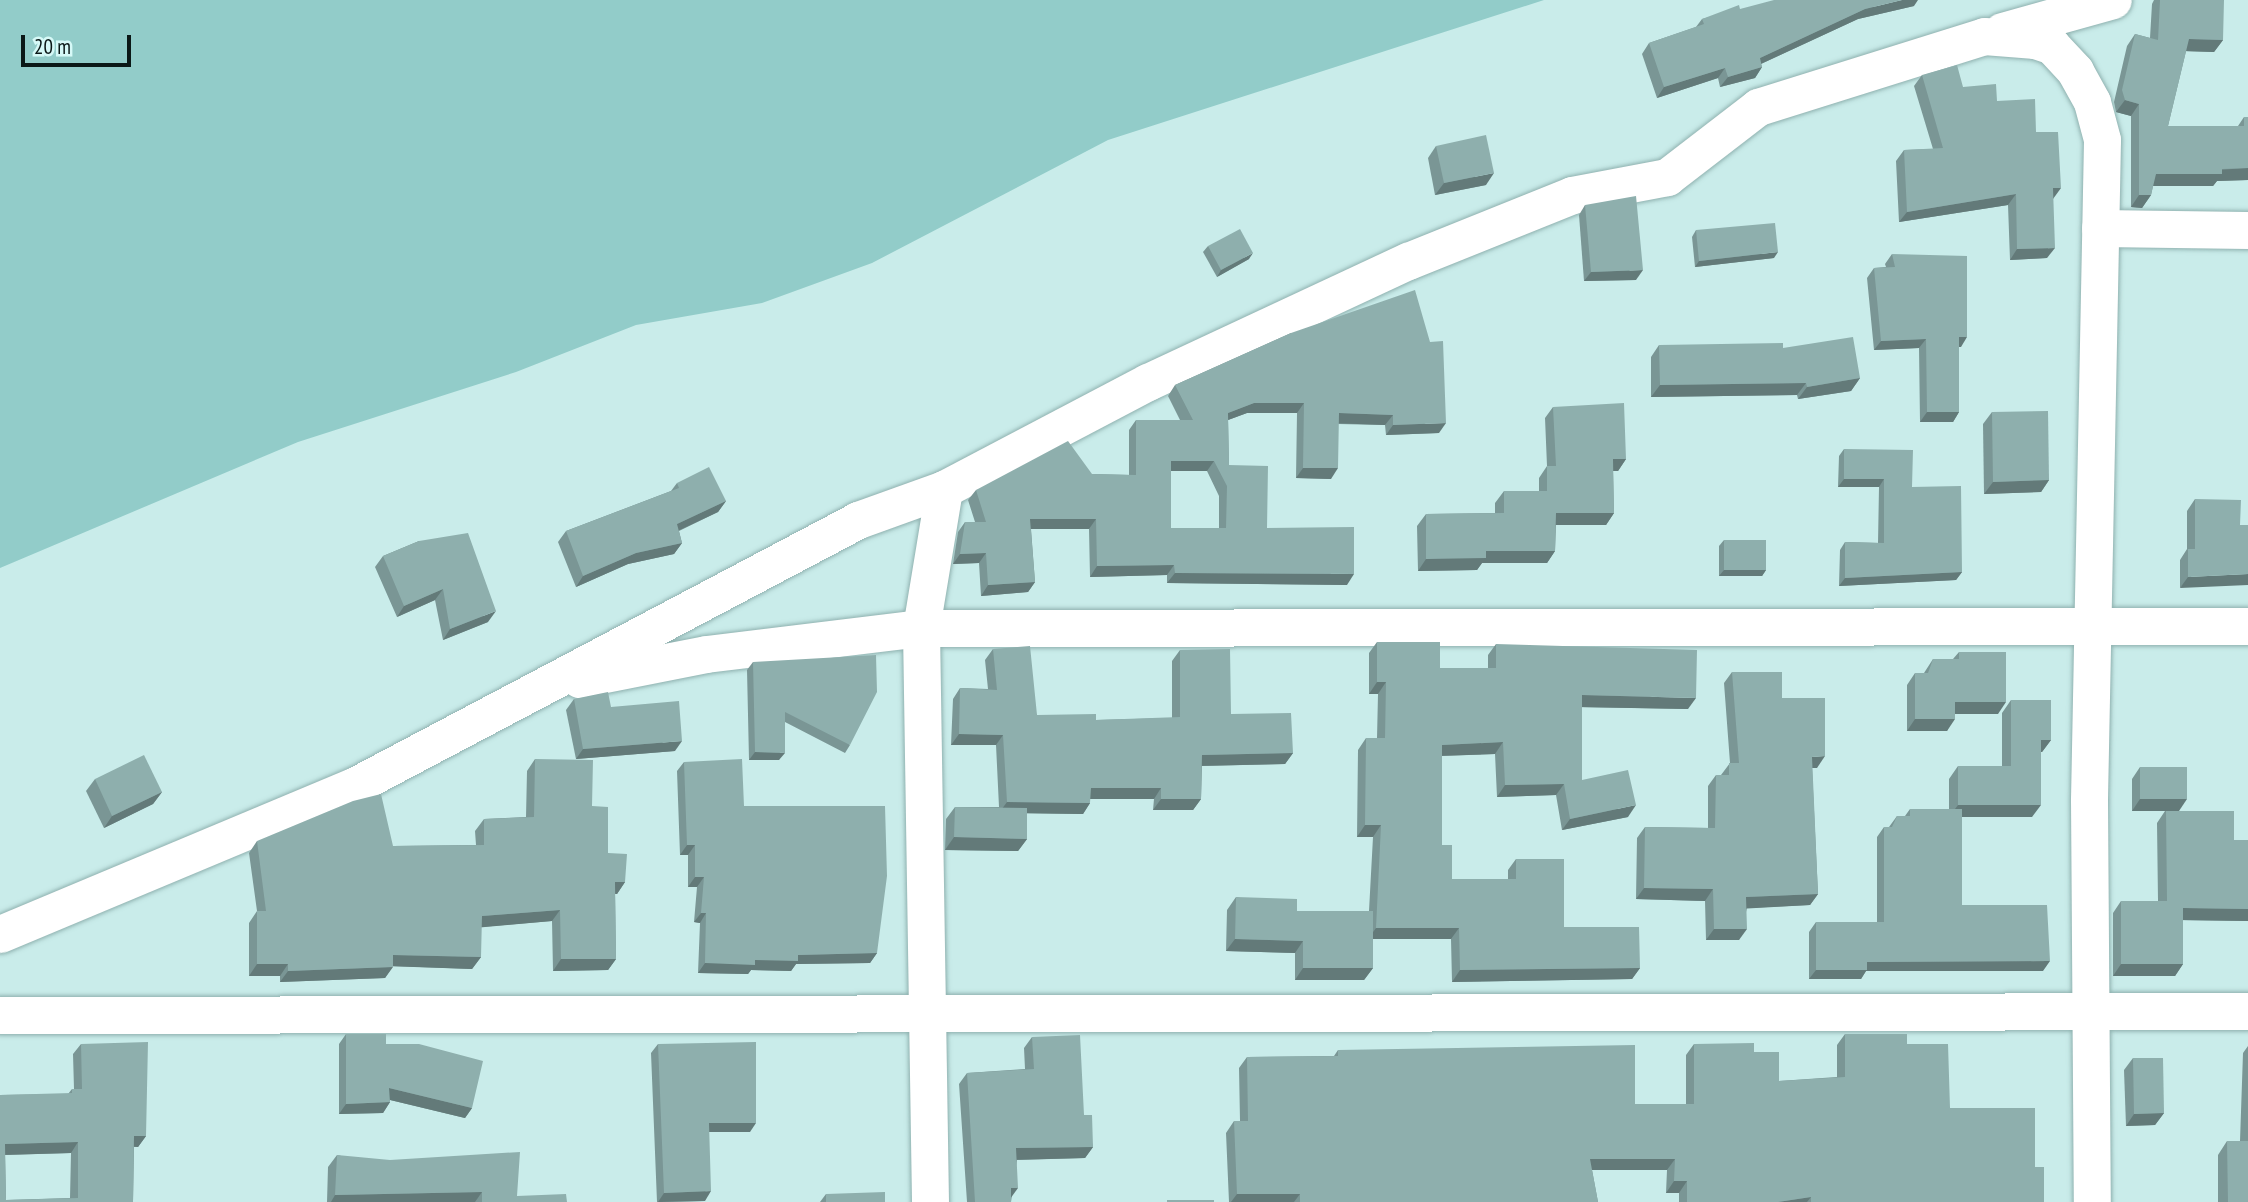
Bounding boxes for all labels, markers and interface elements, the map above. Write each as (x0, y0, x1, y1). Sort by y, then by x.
scale bar (24, 21, 135, 65)
text: 20 m (34, 33, 71, 60)

